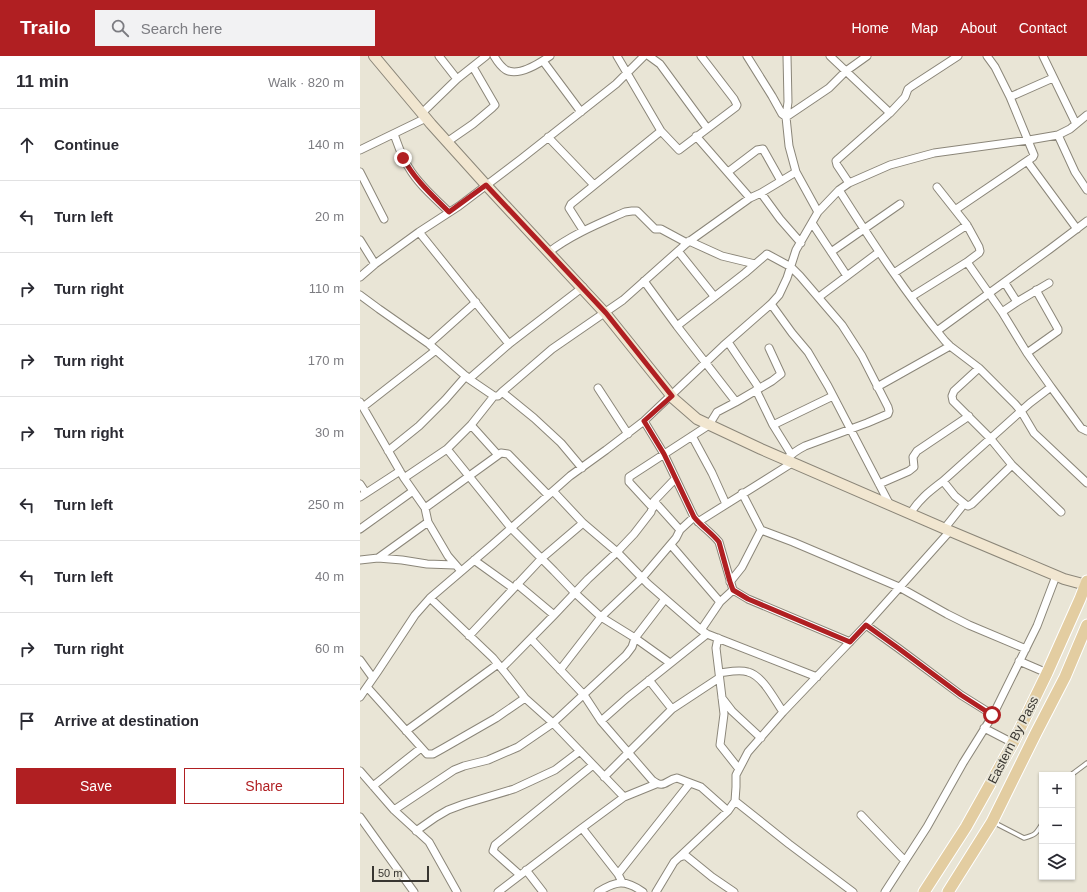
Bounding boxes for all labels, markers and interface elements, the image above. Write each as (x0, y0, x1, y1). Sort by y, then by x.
search box (95, 10, 375, 46)
text: Trailo (20, 17, 71, 38)
icon: search (109, 17, 131, 39)
text: Search here (141, 20, 222, 37)
text: Home (852, 20, 889, 36)
text: Map (911, 20, 938, 36)
text: About (960, 20, 997, 36)
text: Contact (1019, 20, 1067, 36)
text: 11 min (16, 72, 69, 91)
text: Walk · 820 m (268, 75, 344, 90)
icon: ahead (16, 134, 38, 156)
text: Continue (54, 136, 119, 153)
text: 140 m (308, 137, 344, 152)
route end (394, 149, 412, 167)
icon: left (16, 206, 38, 228)
text: Turn left (54, 208, 113, 225)
text: 20 m (315, 209, 344, 224)
icon: right (16, 278, 38, 300)
text: Turn right (54, 280, 124, 297)
text: 110 m (309, 281, 344, 296)
icon: right (16, 350, 38, 372)
text: Turn right (54, 352, 124, 369)
text: 170 m (308, 353, 344, 368)
icon: right (16, 422, 38, 444)
text: Turn right (54, 424, 124, 441)
text: 30 m (315, 425, 344, 440)
icon: left (16, 494, 38, 516)
text: Turn left (54, 496, 113, 513)
text: 250 m (308, 497, 344, 512)
icon: left (16, 566, 38, 588)
text: Turn left (54, 568, 113, 585)
text: 40 m (315, 569, 344, 584)
icon: right (16, 638, 38, 660)
text: Turn right (54, 640, 124, 657)
text: 60 m (315, 641, 344, 656)
street label: Eastern By Pass (985, 693, 1042, 786)
route start (983, 706, 1001, 724)
icon: arrive (16, 710, 38, 732)
text: Arrive at destination (54, 712, 199, 729)
button: Save (16, 768, 176, 804)
button: Share (184, 768, 344, 804)
map controls (1039, 772, 1075, 880)
button: + (1039, 772, 1075, 808)
button: − (1039, 808, 1075, 844)
button: layers (1039, 844, 1075, 880)
scale bar (372, 864, 429, 883)
text: 50 m (378, 867, 402, 879)

